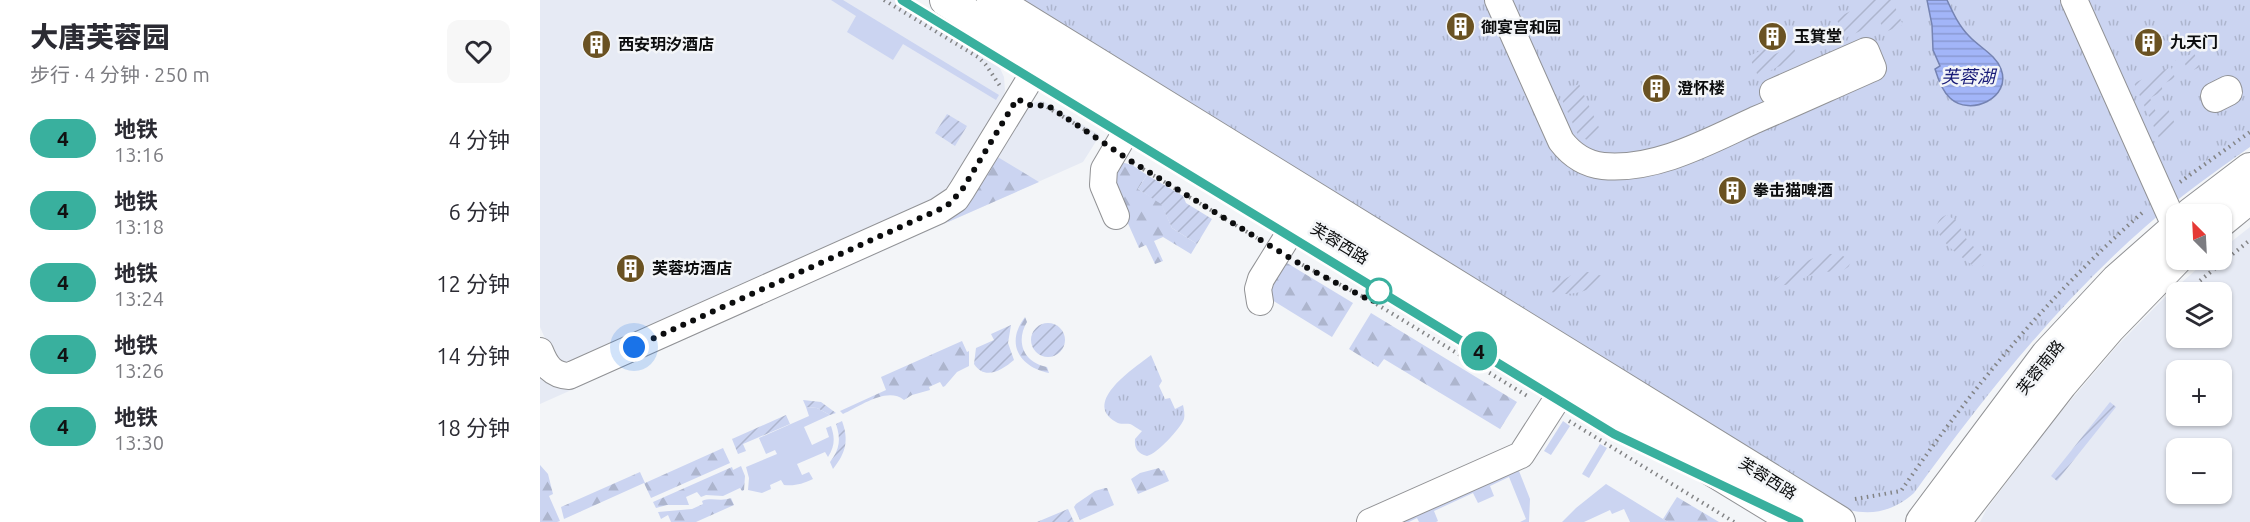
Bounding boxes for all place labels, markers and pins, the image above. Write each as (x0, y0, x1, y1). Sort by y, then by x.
building icon: 御宴宫和园 (1444, 11, 1476, 43)
place label: 御宴宫和园 (1481, 18, 1561, 36)
building icon: 玉箕堂 (1757, 20, 1789, 52)
building icon: 九天门 (2133, 26, 2165, 58)
place label: 玉箕堂 (1794, 27, 1842, 45)
building icon: 西安玥汐酒店 (581, 28, 613, 60)
place label: 九天门 (2170, 33, 2218, 51)
place label: 西安玥汐酒店 (618, 35, 714, 53)
building icon: 澄怀楼 (1640, 72, 1672, 104)
place label: 澄怀楼 (1677, 79, 1725, 97)
building icon: 拳击猫啤酒 (1716, 174, 1748, 206)
place label: 拳击猫啤酒 (1753, 181, 1833, 199)
building icon: 芙蓉坊酒店 (615, 252, 647, 284)
place label: 芙蓉坊酒店 (652, 259, 732, 277)
unlabelled marker (1366, 278, 1392, 304)

